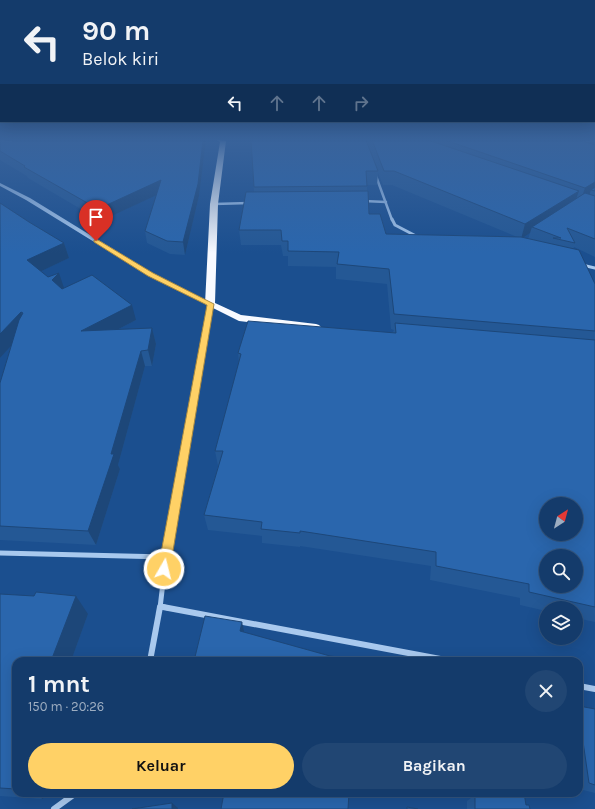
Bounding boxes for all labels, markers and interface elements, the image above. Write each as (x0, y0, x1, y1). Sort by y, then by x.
text: 90 m (82, 14, 150, 47)
icon: left (16, 16, 68, 68)
text: Belok kiri (82, 48, 159, 70)
icon: left (224, 92, 246, 114)
icon: ahead (266, 92, 288, 114)
icon: ahead (308, 92, 330, 114)
icon: right (350, 92, 372, 114)
pin (79, 200, 113, 241)
icon: arrive (85, 206, 107, 228)
north arrow (539, 497, 583, 541)
map controls (539, 497, 583, 645)
position arrow (143, 548, 185, 590)
button: search (539, 549, 583, 593)
button: layers (539, 601, 583, 645)
text: 1 mnt (28, 670, 90, 698)
button: close (525, 670, 567, 712)
text: 150 m · 20:26 (28, 699, 104, 714)
button: Keluar (28, 743, 294, 789)
button: Bagikan (302, 743, 567, 789)

